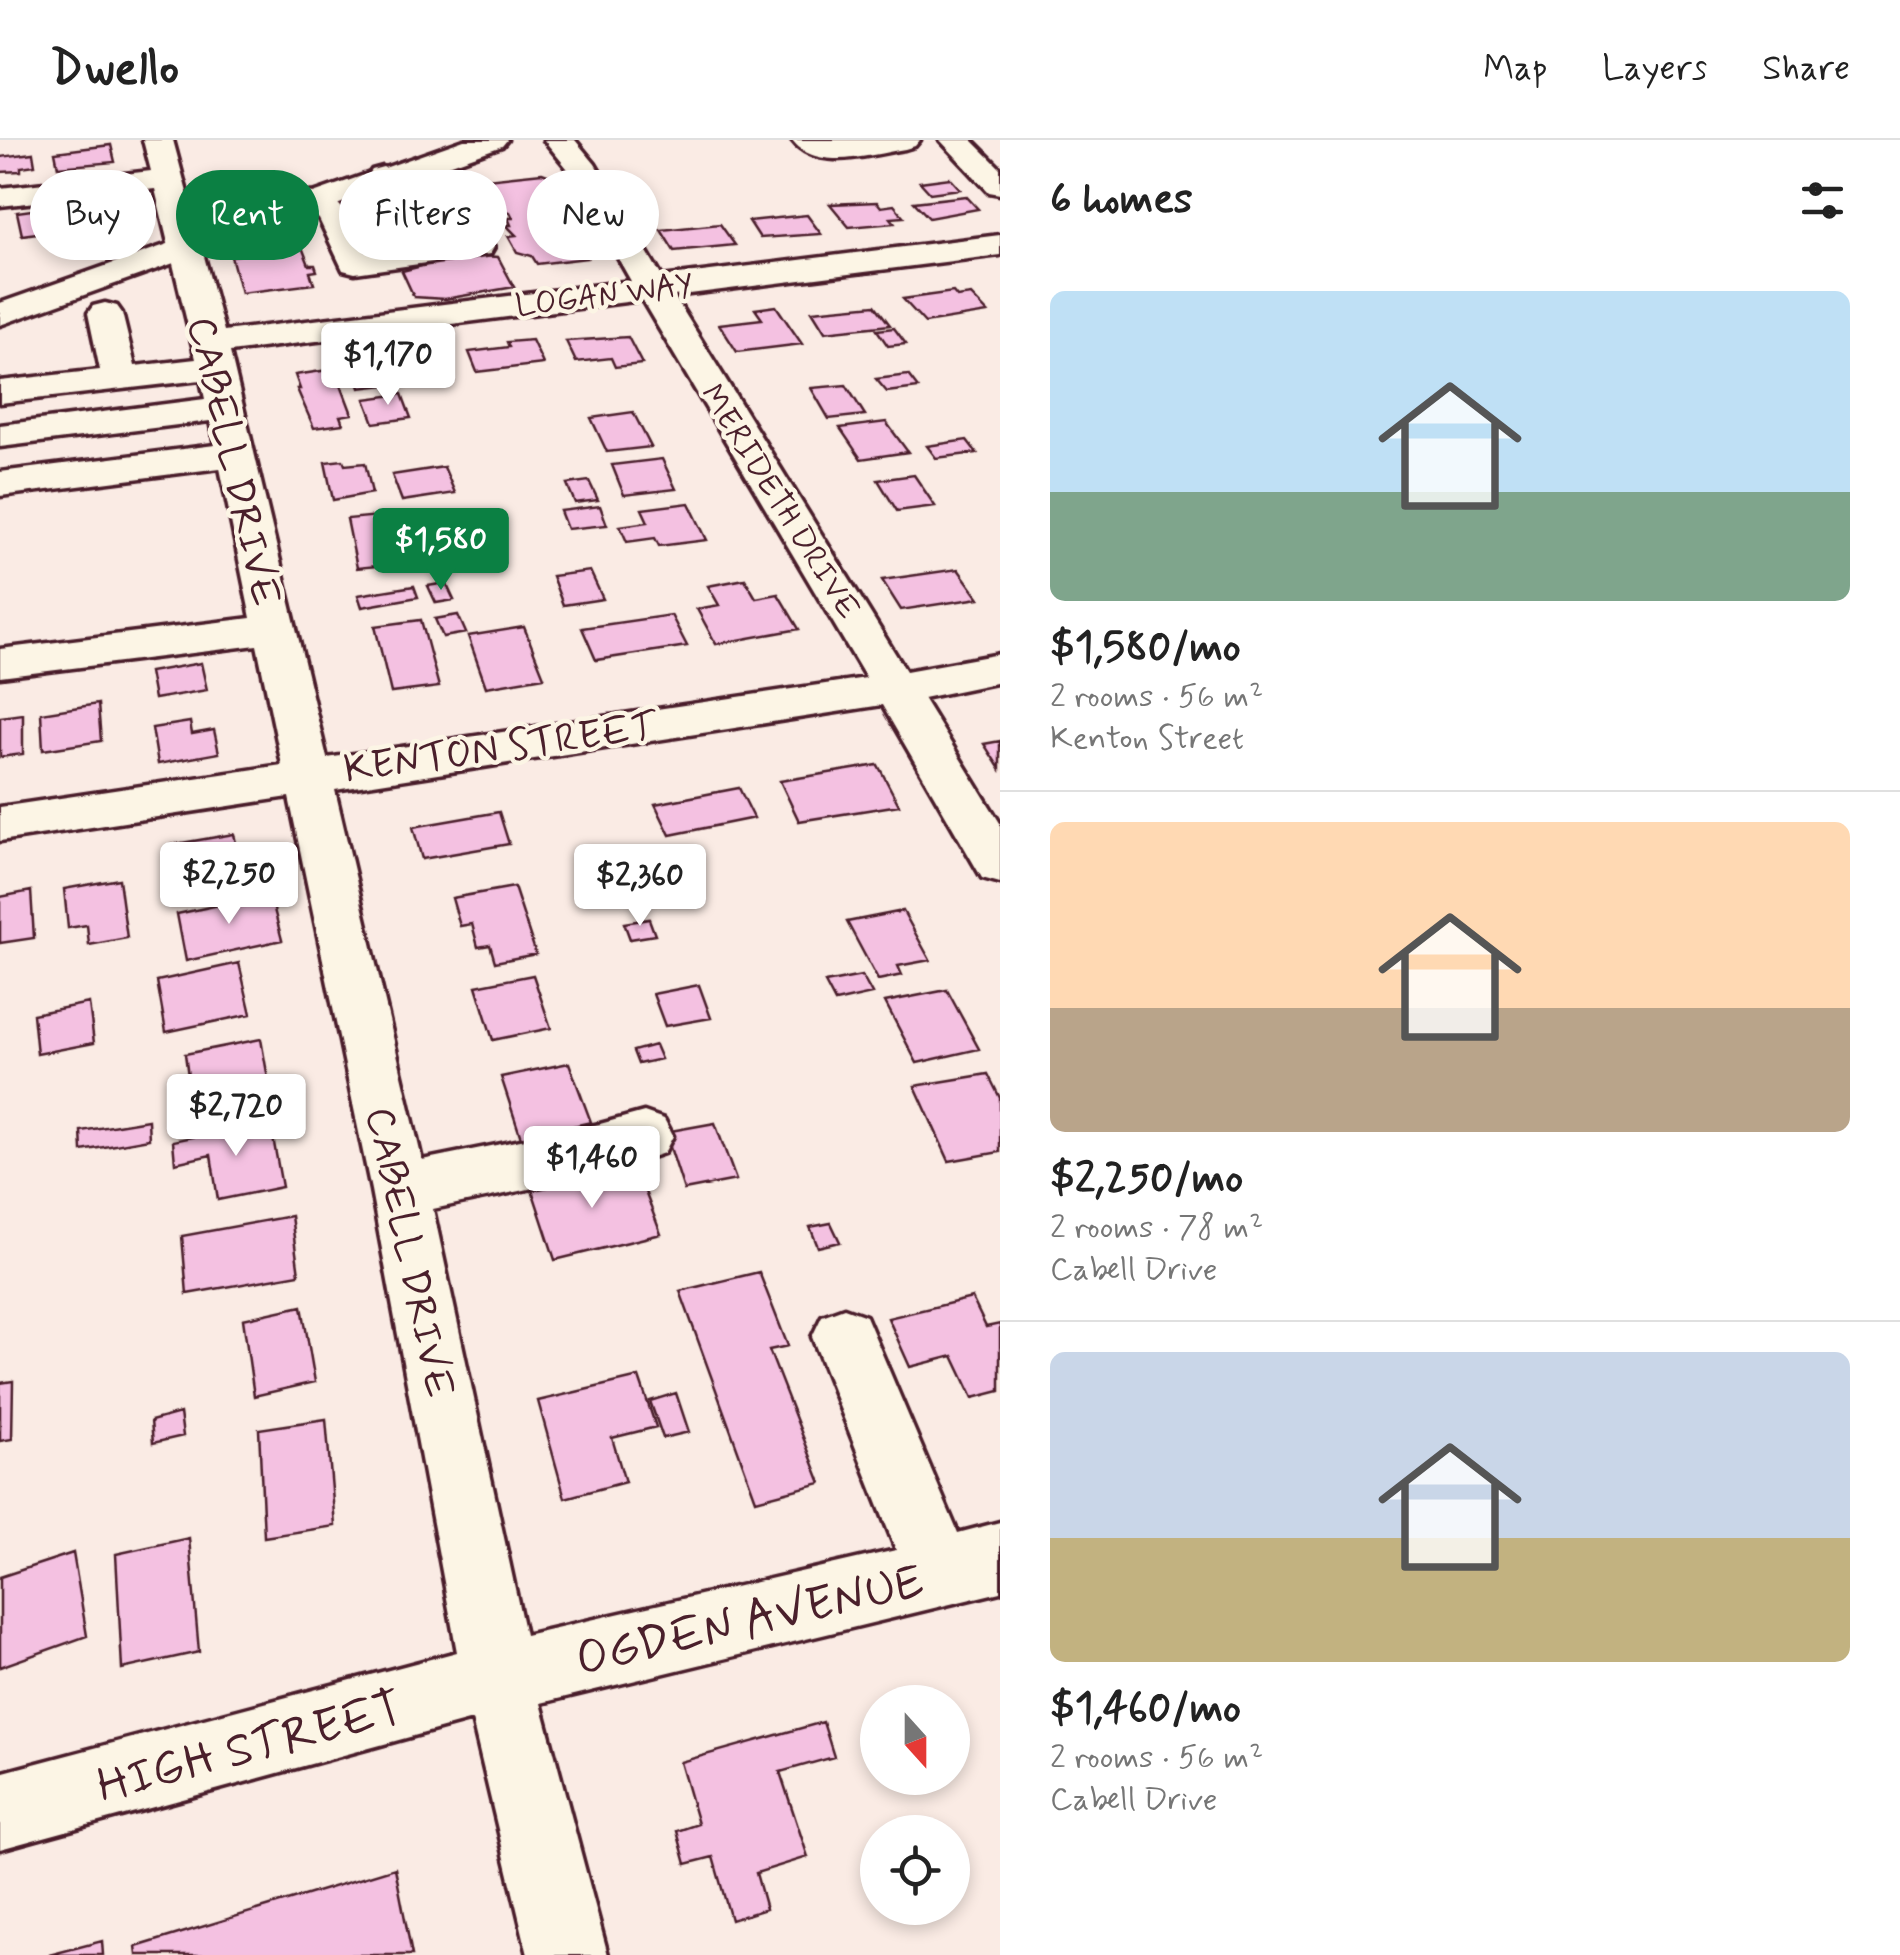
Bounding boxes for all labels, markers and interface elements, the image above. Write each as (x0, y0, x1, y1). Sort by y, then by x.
text: Dwello (50, 38, 179, 101)
text: Map (1483, 46, 1547, 92)
text: Layers (1602, 46, 1707, 92)
text: Share (1762, 46, 1850, 92)
chip: Buy (30, 170, 156, 260)
chip: Rent (176, 170, 319, 260)
chip: Filters (339, 170, 507, 260)
chip: New (527, 170, 659, 260)
text: 6 homes (1050, 173, 1193, 228)
icon: filters (1795, 173, 1850, 228)
street label: LOGAN WAY (513, 264, 695, 328)
street label: CABELL DRIVE (173, 312, 291, 612)
pin: $1,170 (307, 323, 469, 408)
text: $1,170 (343, 334, 433, 376)
icon: home (1360, 356, 1540, 536)
street label: MERIDETH DRIVE (690, 377, 869, 628)
pin: $1,580 (360, 508, 522, 593)
text: $1,580 (395, 519, 487, 561)
text: $1,580/mo (1050, 621, 1241, 676)
text: 2 rooms · 56 m² (1050, 676, 1263, 718)
street label: KENTON STREET (341, 701, 662, 797)
text: Kenton Street (1050, 718, 1244, 760)
pin: $2,250 (148, 842, 310, 927)
pin: $2,360 (559, 844, 721, 929)
text: $2,250 (182, 853, 276, 895)
text: $2,360 (596, 855, 684, 897)
icon: home (1360, 887, 1540, 1067)
pin: $2,720 (155, 1074, 317, 1159)
text: $2,720 (189, 1085, 283, 1127)
street label: CABELL DRIVE (352, 1103, 464, 1403)
pin: $1,460 (511, 1126, 673, 1211)
text: $1,460 (546, 1137, 638, 1179)
text: $2,250/mo (1050, 1152, 1243, 1207)
text: 2 rooms · 78 m² (1050, 1207, 1263, 1249)
text: Cabell Drive (1050, 1249, 1218, 1291)
icon: home (1360, 1417, 1540, 1597)
street label: OGDEN AVENUE (570, 1551, 930, 1692)
street label: HIGH STREET (90, 1677, 410, 1819)
text: $1,460/mo (1050, 1682, 1241, 1737)
north arrow (860, 1685, 970, 1795)
map controls (860, 1685, 970, 1925)
text: 2 rooms · 56 m² (1050, 1737, 1263, 1779)
text: Cabell Drive (1050, 1779, 1218, 1821)
button: locate (860, 1815, 970, 1925)

